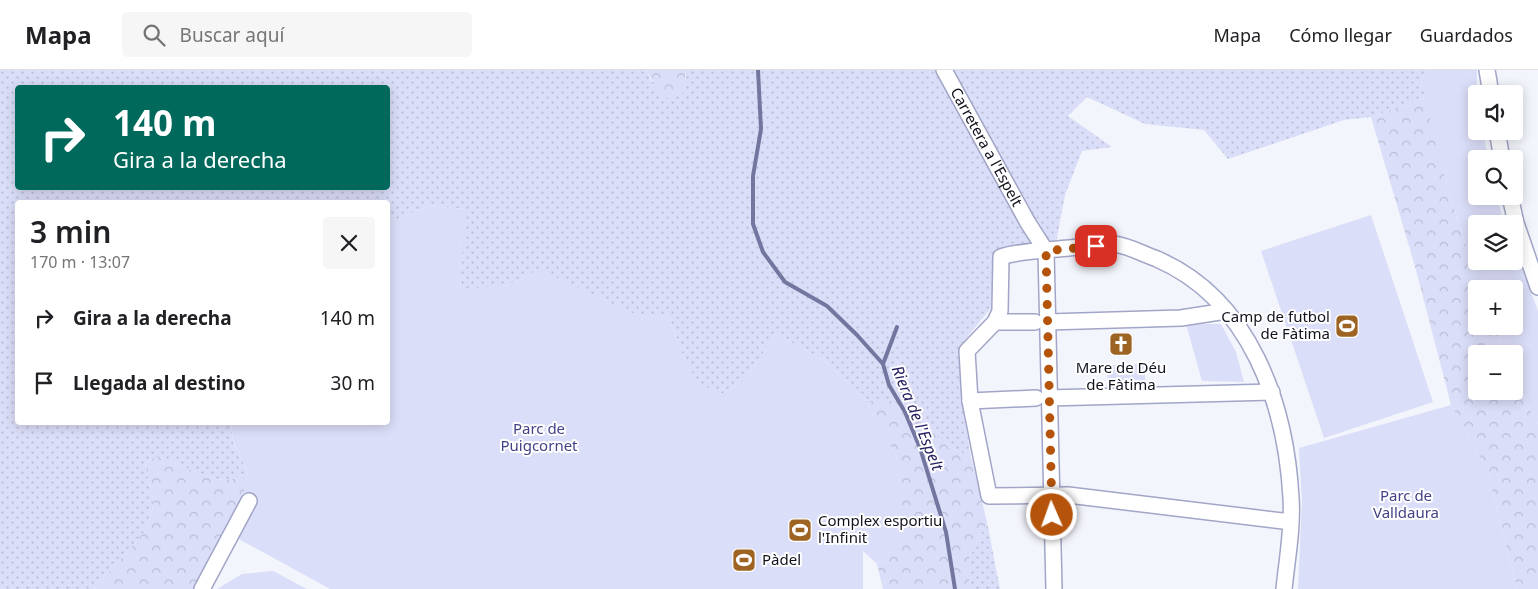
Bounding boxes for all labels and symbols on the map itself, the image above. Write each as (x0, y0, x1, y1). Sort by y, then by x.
street label: Carretera a l'Espelt (947, 84, 1028, 210)
pin (1075, 225, 1117, 267)
place label: Camp de futbol de Fàtima (1221, 306, 1330, 343)
sports icon: Camp de futbol de Fàtima (1334, 313, 1360, 339)
church icon: Mare de Déu de Fàtima (1108, 331, 1134, 357)
place label: Mare de Déu de Fàtima (1076, 357, 1166, 394)
water label: Riera de l'Espelt (887, 362, 949, 474)
park label: Parc de Puigcornet (500, 418, 578, 455)
park label: Parc de Valldaura (1373, 485, 1439, 522)
position arrow (1025, 488, 1077, 540)
place label: Complex esportiu l'Infinit (818, 510, 942, 547)
sports icon: Complex esportiu l'Infinit (787, 517, 813, 543)
sports icon: Pàdel (731, 547, 757, 573)
place label: Pàdel (762, 549, 801, 569)

